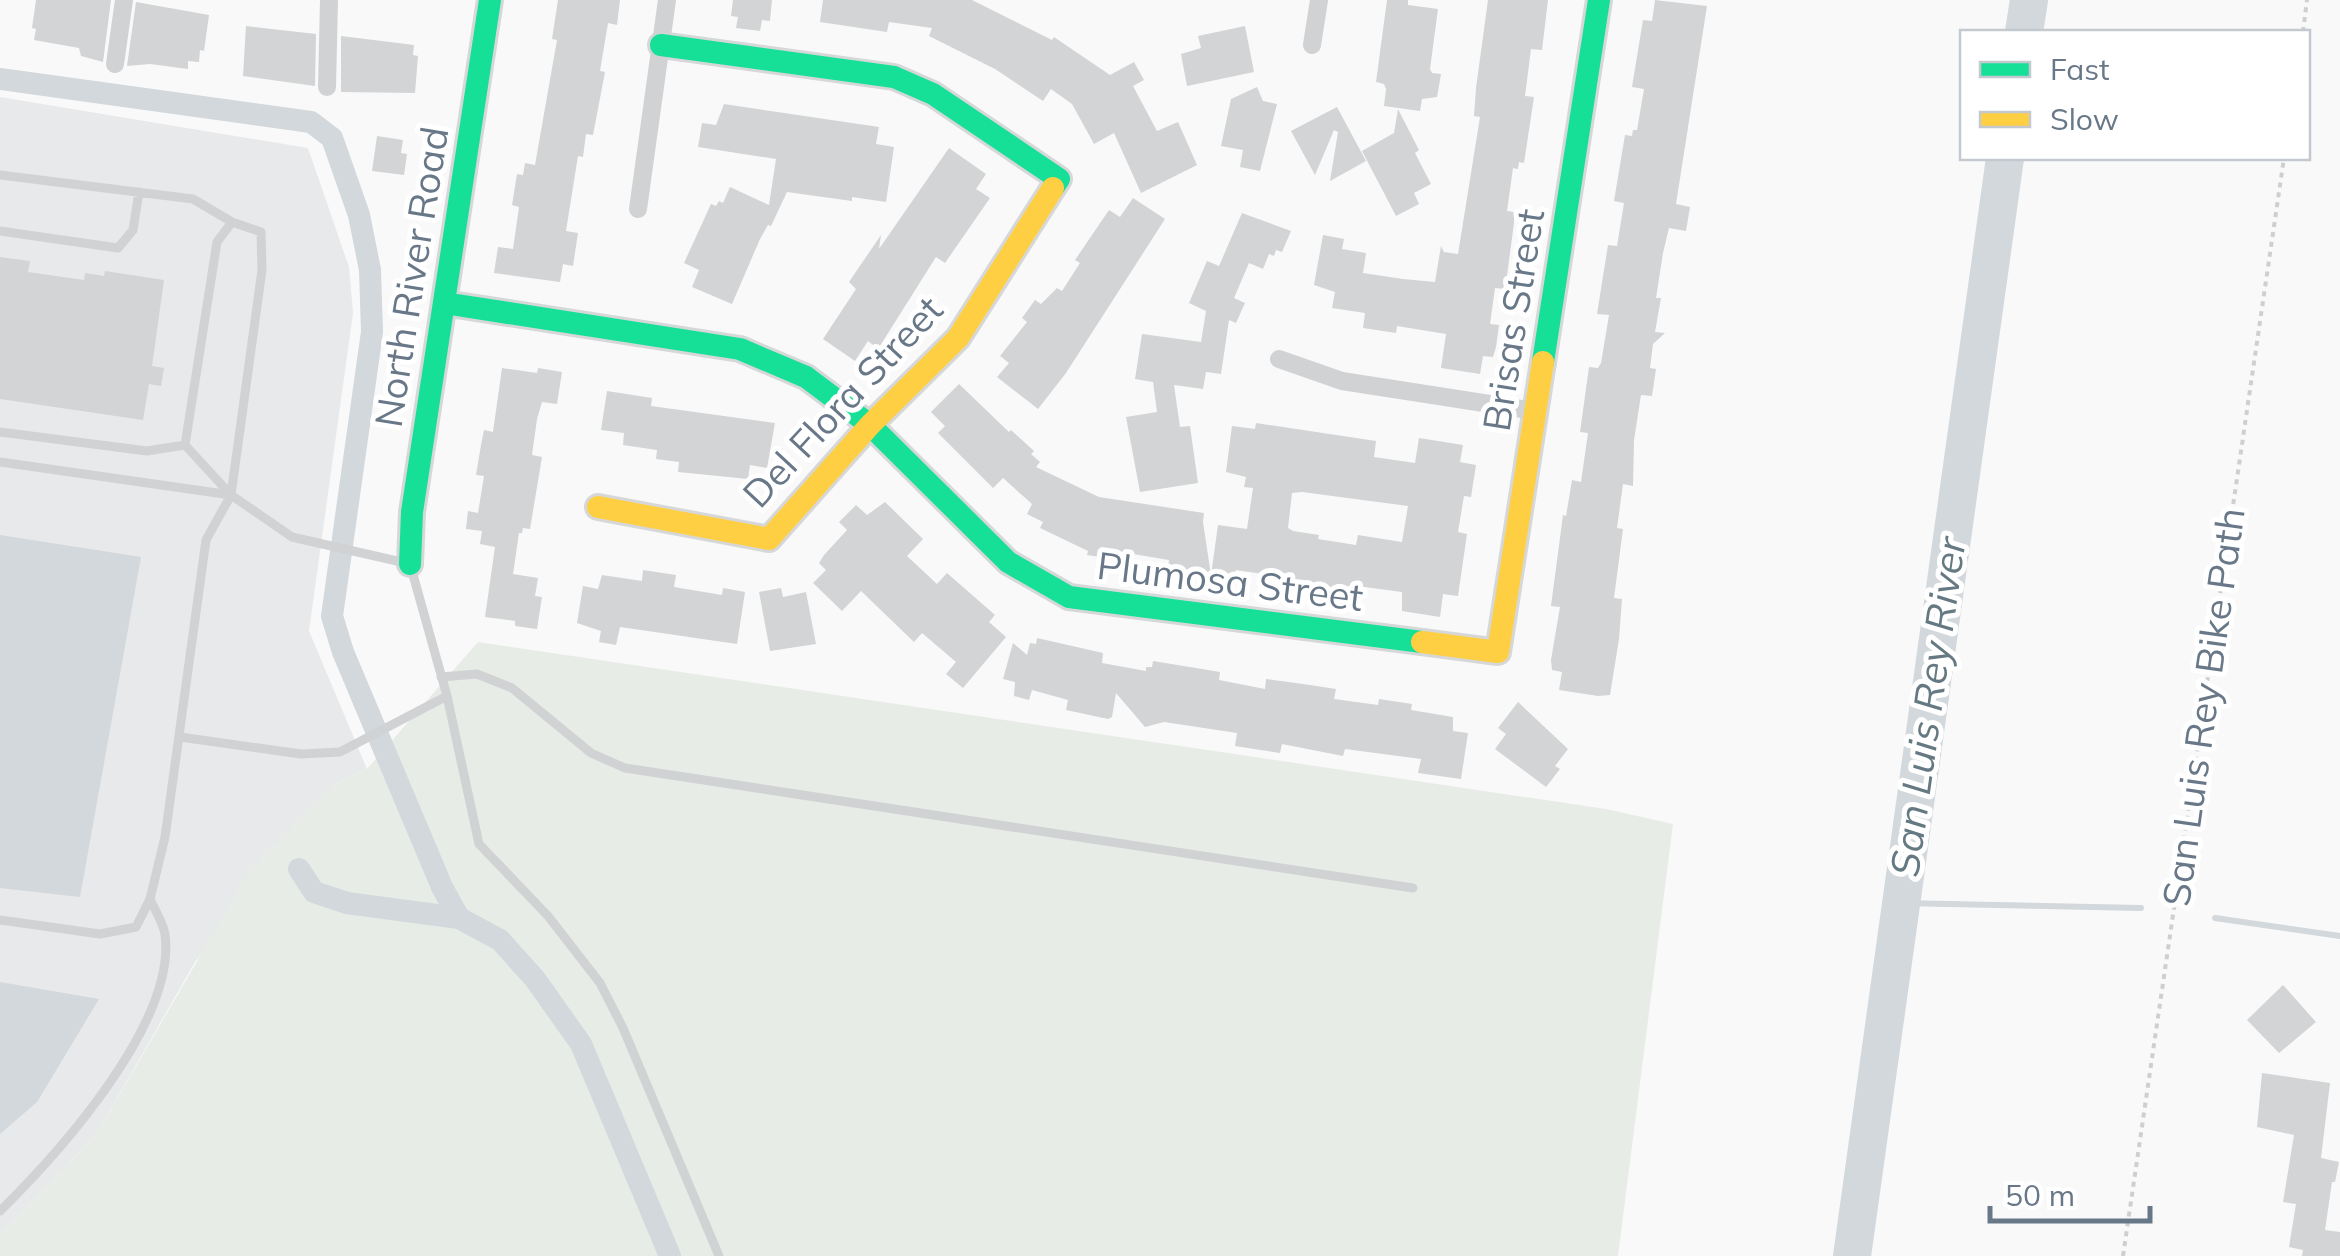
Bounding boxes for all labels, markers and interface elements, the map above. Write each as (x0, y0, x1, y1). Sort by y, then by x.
legend (1960, 30, 2310, 160)
text: Fast (2050, 50, 2110, 88)
text: Slow (2050, 100, 2119, 138)
street label: North River Road (364, 123, 458, 430)
street label: Brisas Street (1472, 205, 1554, 434)
street label: Del Flora Street (732, 286, 952, 517)
street label: San Luis Rey Bike Path (2151, 505, 2255, 909)
water label: San Luis Rey River (1878, 533, 1976, 880)
street label: Plumosa Street (1094, 541, 1366, 621)
scale bar (1990, 1161, 2150, 1223)
text: 50 m (2005, 1176, 2075, 1214)

